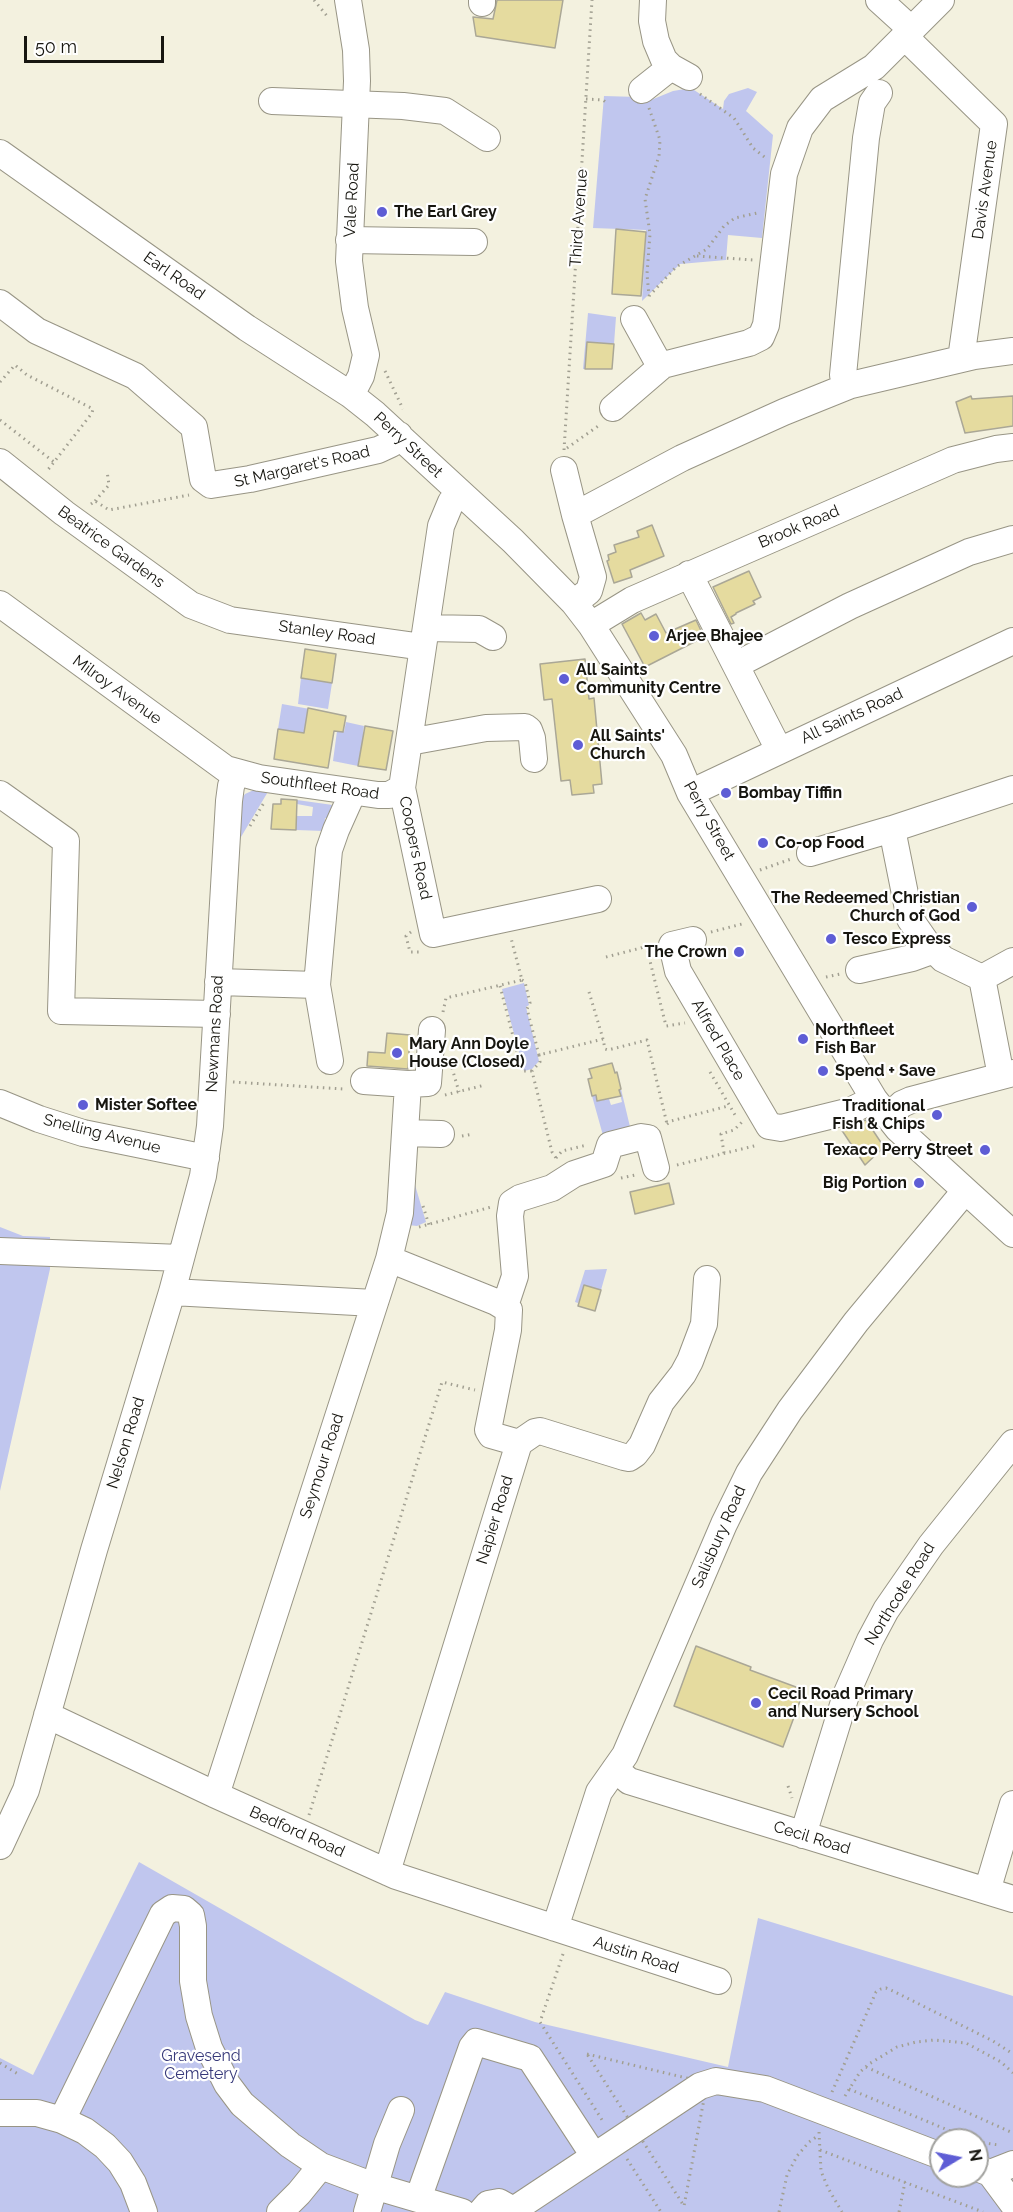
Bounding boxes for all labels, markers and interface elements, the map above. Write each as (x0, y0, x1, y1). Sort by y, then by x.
scale bar (27, 24, 166, 62)
text: 50 m (35, 36, 77, 57)
street label: Davis Avenue (969, 139, 1001, 241)
street label: Vale Road (340, 162, 364, 238)
street label: Third Avenue (566, 168, 592, 268)
place label: The Earl Grey (394, 202, 497, 222)
marker: The Earl Grey (375, 205, 389, 219)
street label: Earl Road (139, 248, 209, 304)
street label: Perry Street (369, 408, 447, 482)
street label: St Margaret's Road (232, 442, 372, 492)
street label: Brook Road (756, 501, 842, 553)
street label: Beatrice Gardens (54, 502, 168, 592)
street label: Stanley Road (277, 617, 377, 649)
place label: Arjee Bhajee (666, 626, 763, 646)
marker: Arjee Bhajee (647, 629, 661, 643)
street label: Milroy Avenue (69, 651, 165, 729)
place label: All Saints Community Centre (576, 660, 721, 698)
marker: All Saints Community Centre (557, 672, 571, 686)
street label: All Saints Road (798, 684, 906, 748)
place label: All Saints' Church (590, 726, 665, 764)
marker: All Saints' Church (571, 738, 585, 752)
street label: Southfleet Road (260, 768, 380, 804)
street label: Perry Street (679, 778, 739, 864)
place label: Bombay Tiffin (738, 783, 842, 803)
marker: Bombay Tiffin (719, 786, 733, 800)
street label: Coopers Road (395, 795, 435, 901)
place label: Co-op Food (775, 833, 864, 853)
marker: Co-op Food (756, 836, 770, 850)
place label: The Redeemed Christian Church of God (771, 888, 960, 926)
marker: The Redeemed Christian Church of God (965, 900, 979, 914)
place label: Tesco Express (843, 929, 951, 949)
marker: Tesco Express (824, 932, 838, 946)
place label: The Crown (644, 942, 727, 962)
marker: The Crown (732, 945, 746, 959)
street label: Newmans Road (202, 975, 228, 1093)
street label: Alfred Place (687, 996, 749, 1084)
place label: Northfleet Fish Bar (815, 1020, 894, 1058)
marker: Northfleet Fish Bar (796, 1032, 810, 1046)
place label: Mary Ann Doyle House (Closed) (409, 1034, 529, 1072)
marker: Mary Ann Doyle House (Closed) (390, 1046, 404, 1060)
place label: Spend + Save (835, 1061, 936, 1081)
marker: Spend + Save (816, 1064, 830, 1078)
place label: Mister Softee (95, 1095, 197, 1115)
place label: Traditional Fish & Chips (832, 1096, 925, 1134)
marker: Mister Softee (76, 1098, 90, 1112)
marker: Traditional Fish & Chips (930, 1108, 944, 1122)
street label: Snelling Avenue (41, 1110, 163, 1158)
place label: Texaco Perry Street (824, 1140, 973, 1160)
marker: Texaco Perry Street (978, 1143, 992, 1157)
place label: Big Portion (823, 1173, 907, 1193)
marker: Big Portion (912, 1176, 926, 1190)
street label: Nelson Road (103, 1395, 149, 1491)
street label: Seymour Road (296, 1411, 348, 1521)
street label: Napier Road (472, 1473, 518, 1567)
street label: Salisbury Road (688, 1483, 750, 1591)
street label: Northcote Road (861, 1539, 939, 1649)
place label: Cecil Road Primary and Nursery School (768, 1684, 919, 1722)
marker: Cecil Road Primary and Nursery School (749, 1696, 763, 1710)
street label: Bedford Road (246, 1802, 348, 1862)
street label: Cecil Road (771, 1817, 853, 1859)
street label: Austin Road (591, 1932, 681, 1978)
park label: Gravesend Cemetery (161, 2046, 241, 2084)
north arrow (929, 2128, 989, 2188)
text: N (965, 2147, 986, 2163)

